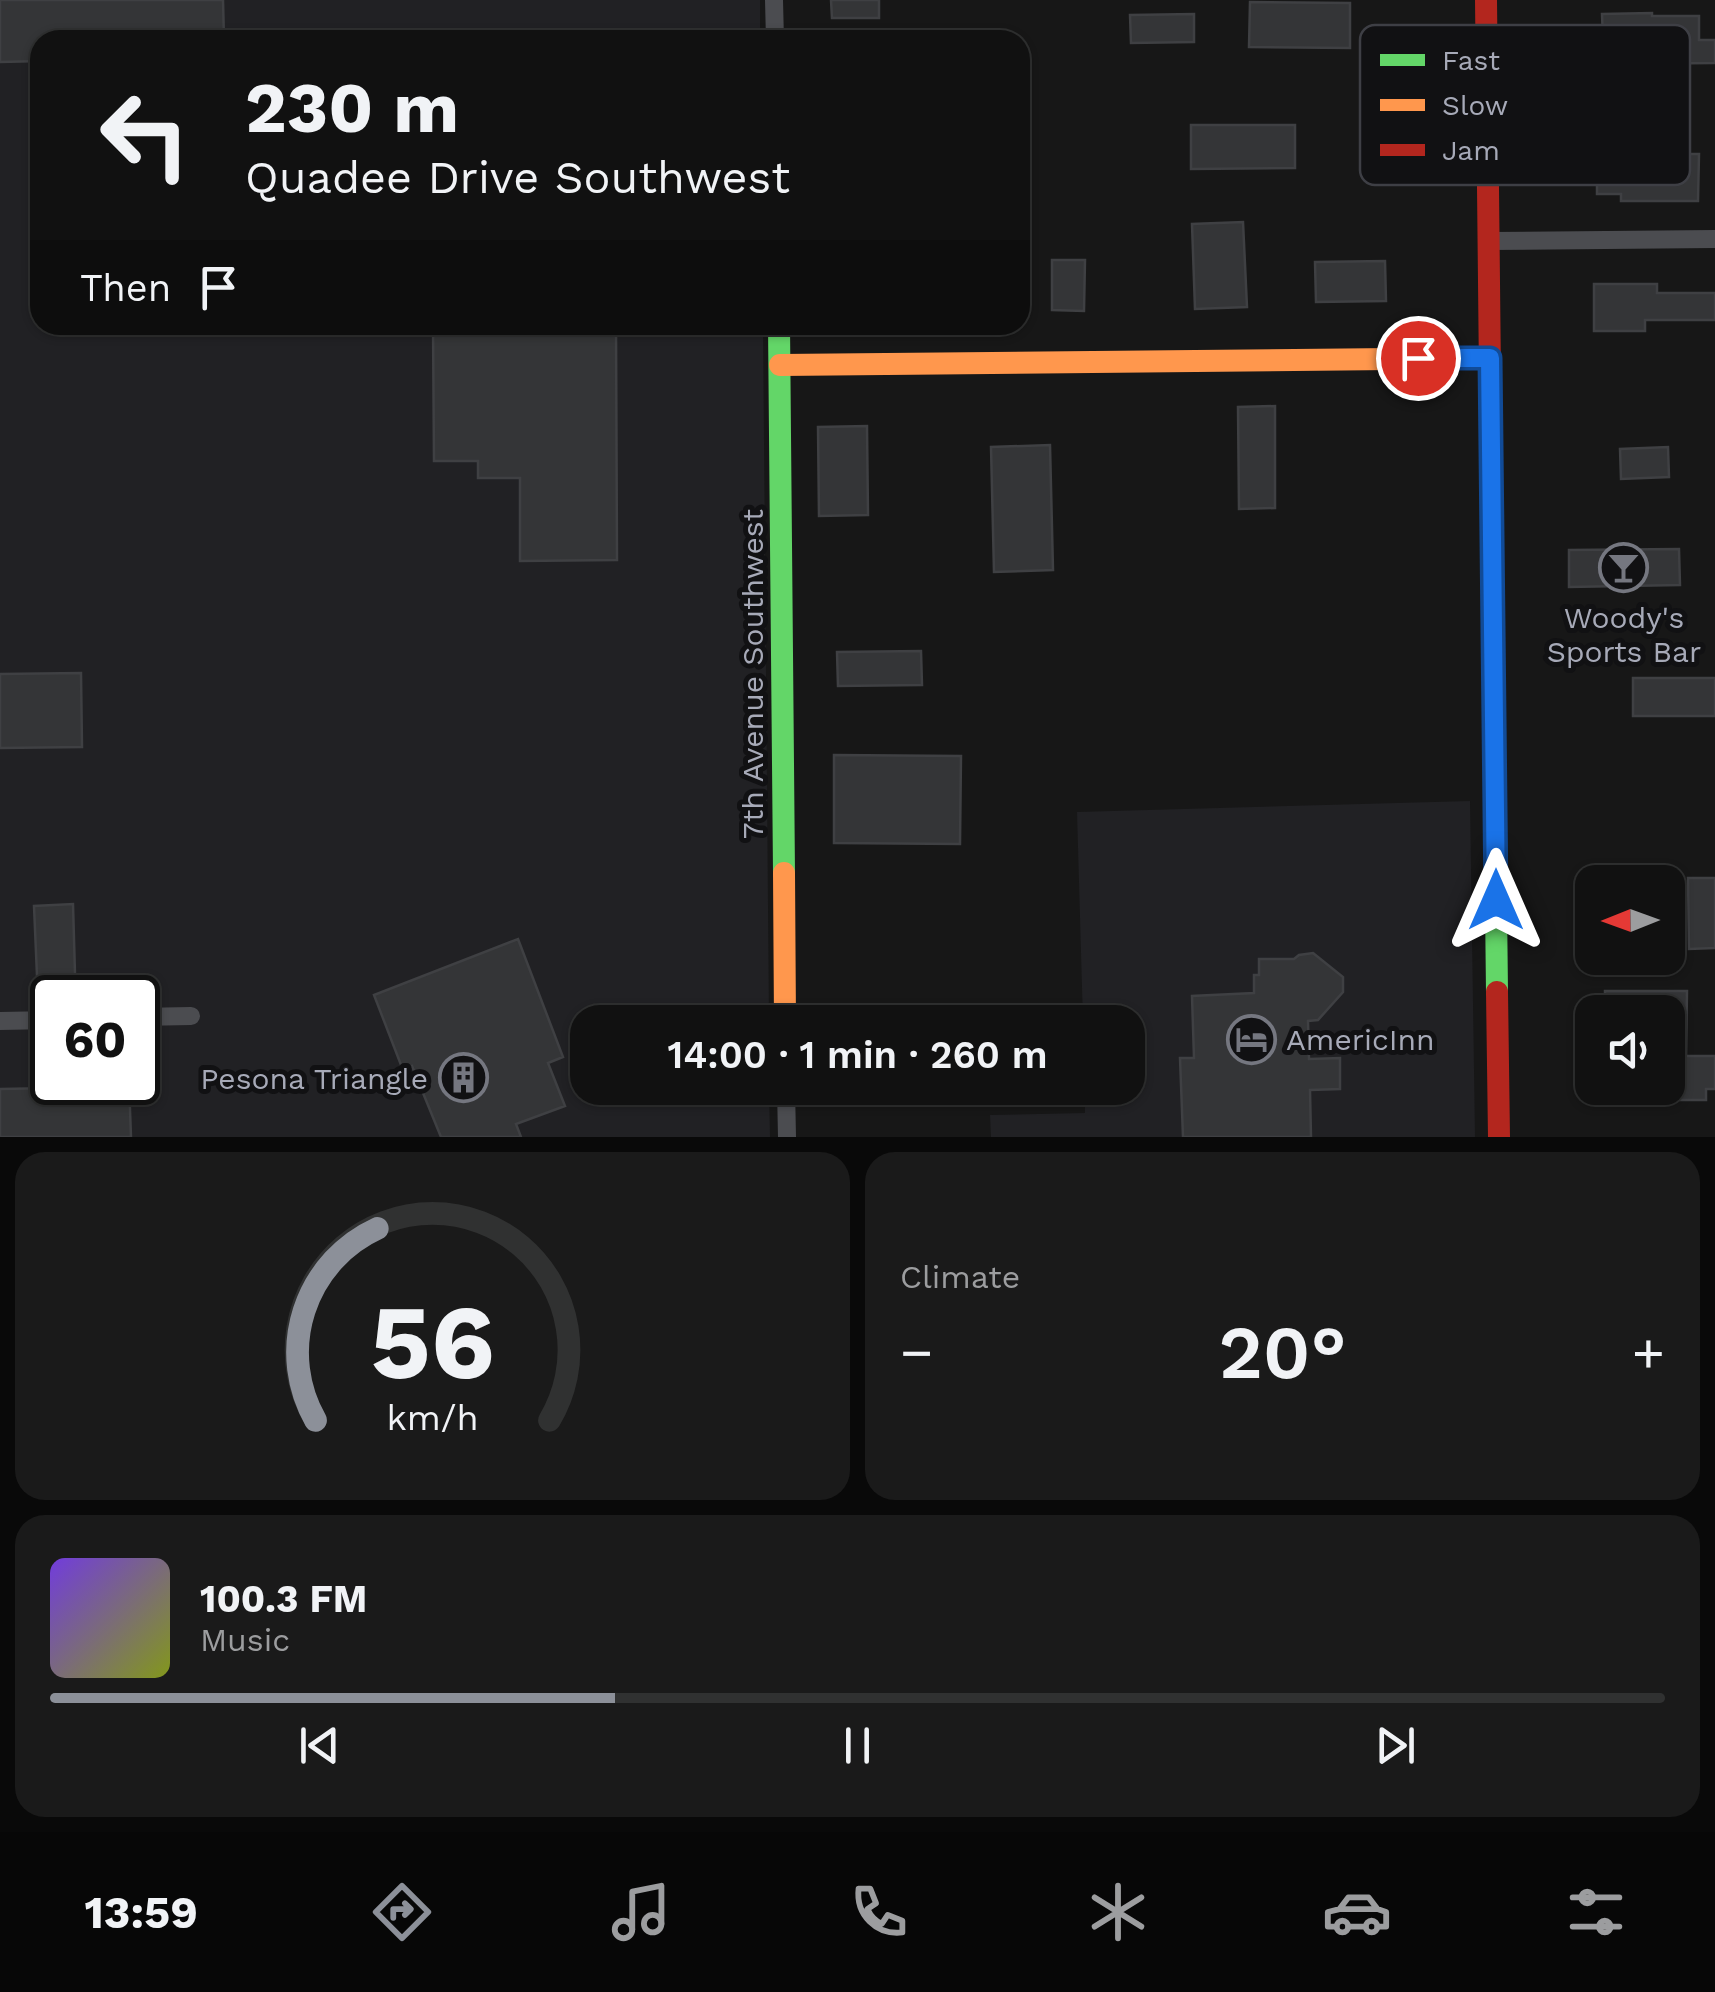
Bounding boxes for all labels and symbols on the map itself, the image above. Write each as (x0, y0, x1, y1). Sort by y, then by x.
legend (1360, 25, 1690, 185)
text: Fast (1442, 44, 1500, 77)
text: Slow (1442, 89, 1508, 122)
text: Jam (1442, 134, 1500, 167)
pin (1376, 316, 1461, 401)
street label: 7th Avenue Southwest (735, 508, 770, 839)
bar icon: Woody's Sports Bar (1598, 542, 1650, 594)
place label: Woody's Sports Bar (1547, 600, 1701, 669)
position arrow (1444, 848, 1548, 952)
north arrow (1575, 865, 1685, 975)
speed limit sign: 60 (30, 975, 160, 1105)
hotel icon: AmericInn (1225, 1013, 1277, 1065)
place label: AmericInn (1286, 1022, 1435, 1057)
building icon: Pesona Triangle (437, 1052, 489, 1104)
place label: Pesona Triangle (200, 1061, 428, 1096)

